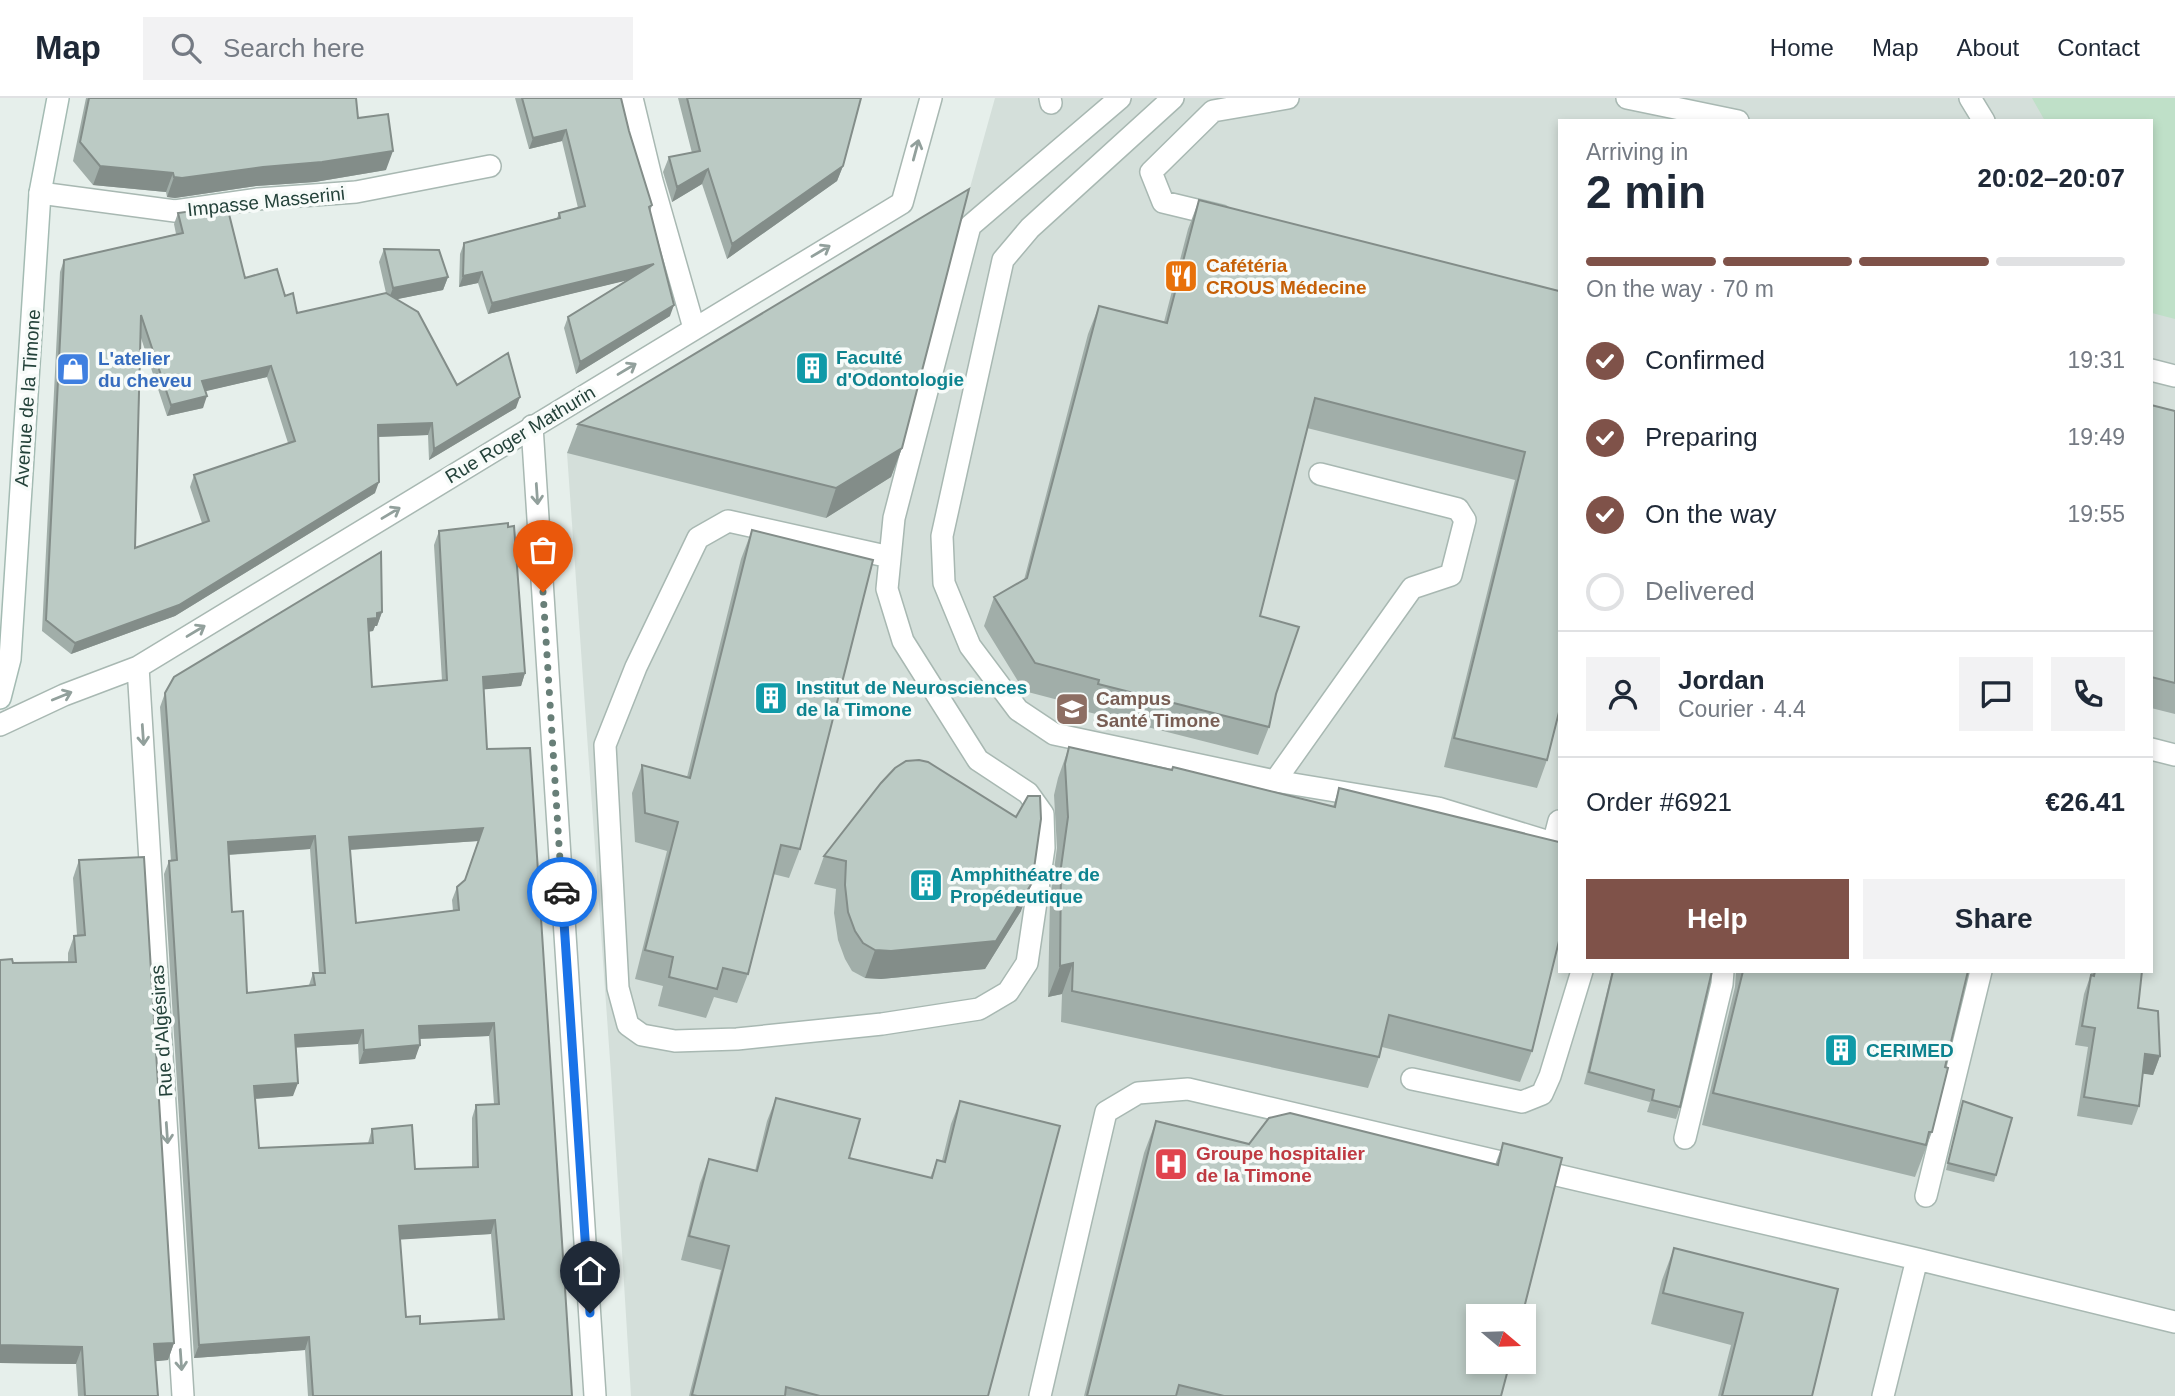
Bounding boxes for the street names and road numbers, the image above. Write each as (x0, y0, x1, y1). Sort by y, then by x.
street label: Impasse Masserini (186, 183, 346, 220)
street label: Avenue de la Timone (11, 308, 44, 488)
street label: Rue Roger Mathurin (442, 381, 599, 487)
street label: Rue d'Algésiras (146, 964, 177, 1098)

